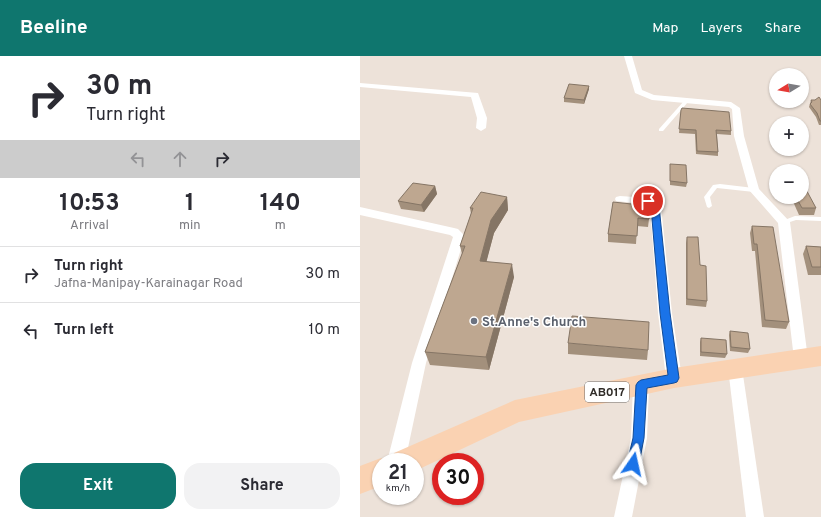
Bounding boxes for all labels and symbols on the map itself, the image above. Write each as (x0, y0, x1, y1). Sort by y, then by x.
north arrow (769, 68, 809, 108)
pin (631, 184, 665, 218)
place label: St.Anne's Church (482, 315, 586, 331)
marker: St.Anne's Church (469, 316, 479, 326)
road number: AB017 (585, 382, 629, 402)
position arrow (612, 443, 654, 485)
speed limit sign: 30 (432, 453, 484, 505)

